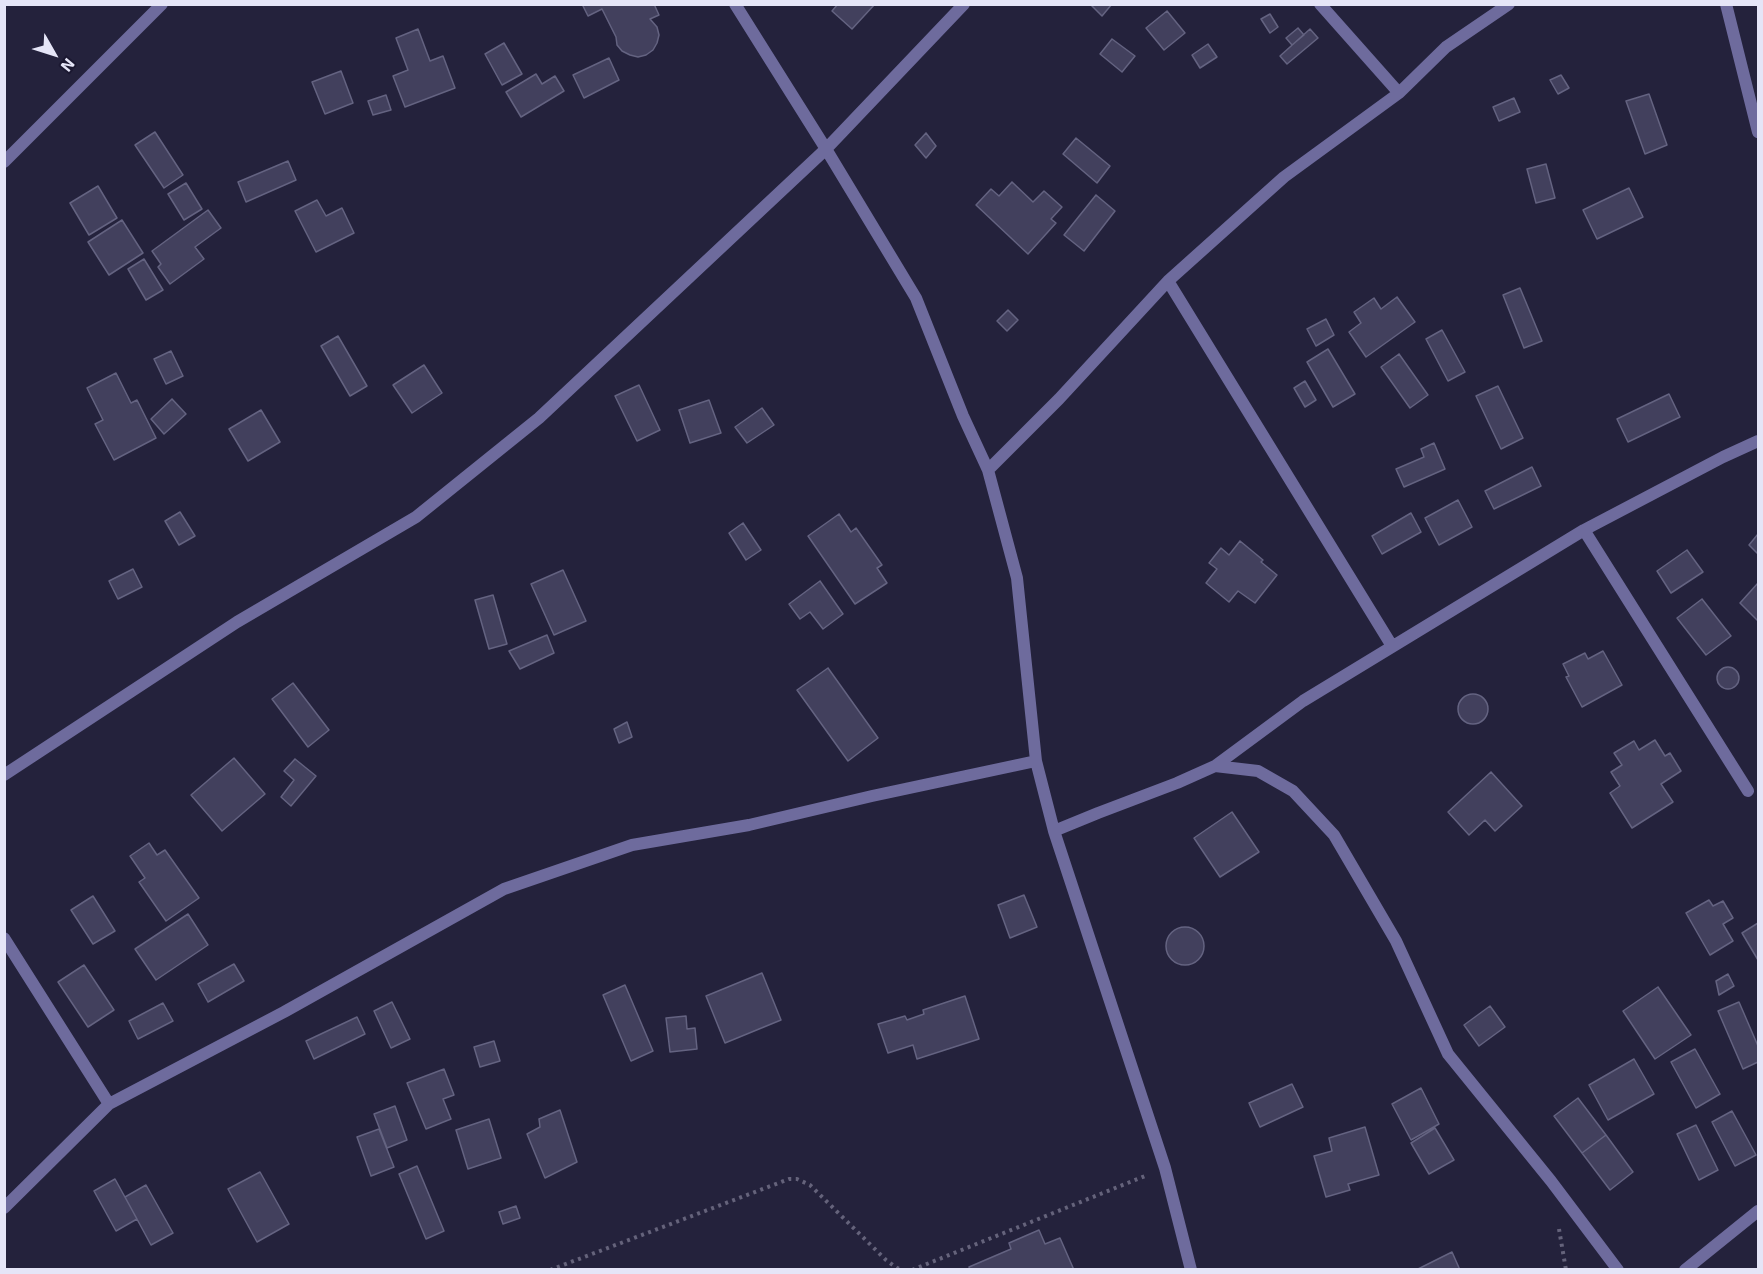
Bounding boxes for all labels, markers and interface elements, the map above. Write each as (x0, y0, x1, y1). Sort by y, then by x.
north arrow (24, 24, 84, 84)
text: N (57, 55, 79, 76)

